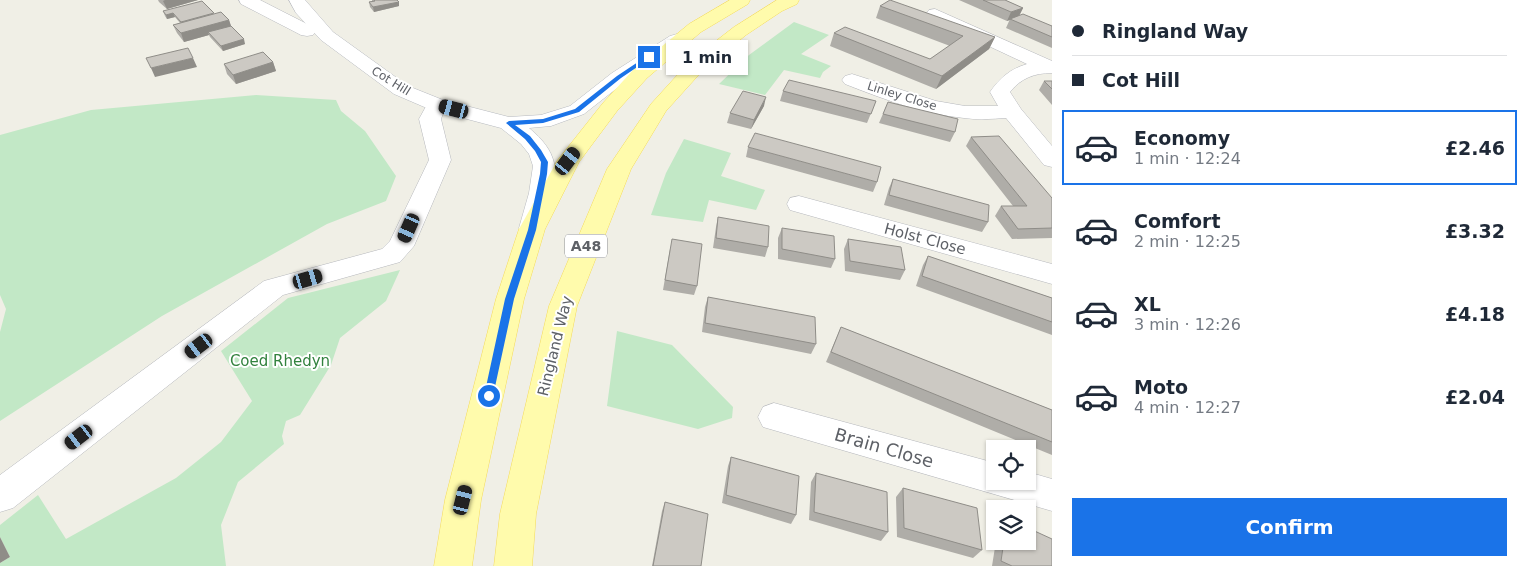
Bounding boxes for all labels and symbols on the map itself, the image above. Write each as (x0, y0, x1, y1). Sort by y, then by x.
callout: 1 min (666, 40, 749, 74)
route end (638, 46, 660, 68)
street label: Cot Hill (369, 64, 413, 98)
street label: Linley Close (866, 79, 938, 113)
car (437, 98, 470, 120)
car (552, 145, 583, 177)
car (396, 211, 421, 245)
street label: Holst Close (882, 219, 968, 259)
road number: A48 (565, 235, 607, 258)
car (291, 268, 324, 290)
street label: Ringland Way (534, 294, 576, 398)
car (182, 331, 215, 361)
park label: Coed Rhedyn (230, 352, 330, 370)
route start (478, 385, 500, 407)
car (62, 422, 95, 452)
street label: Brain Close (832, 423, 936, 472)
car (452, 484, 473, 516)

